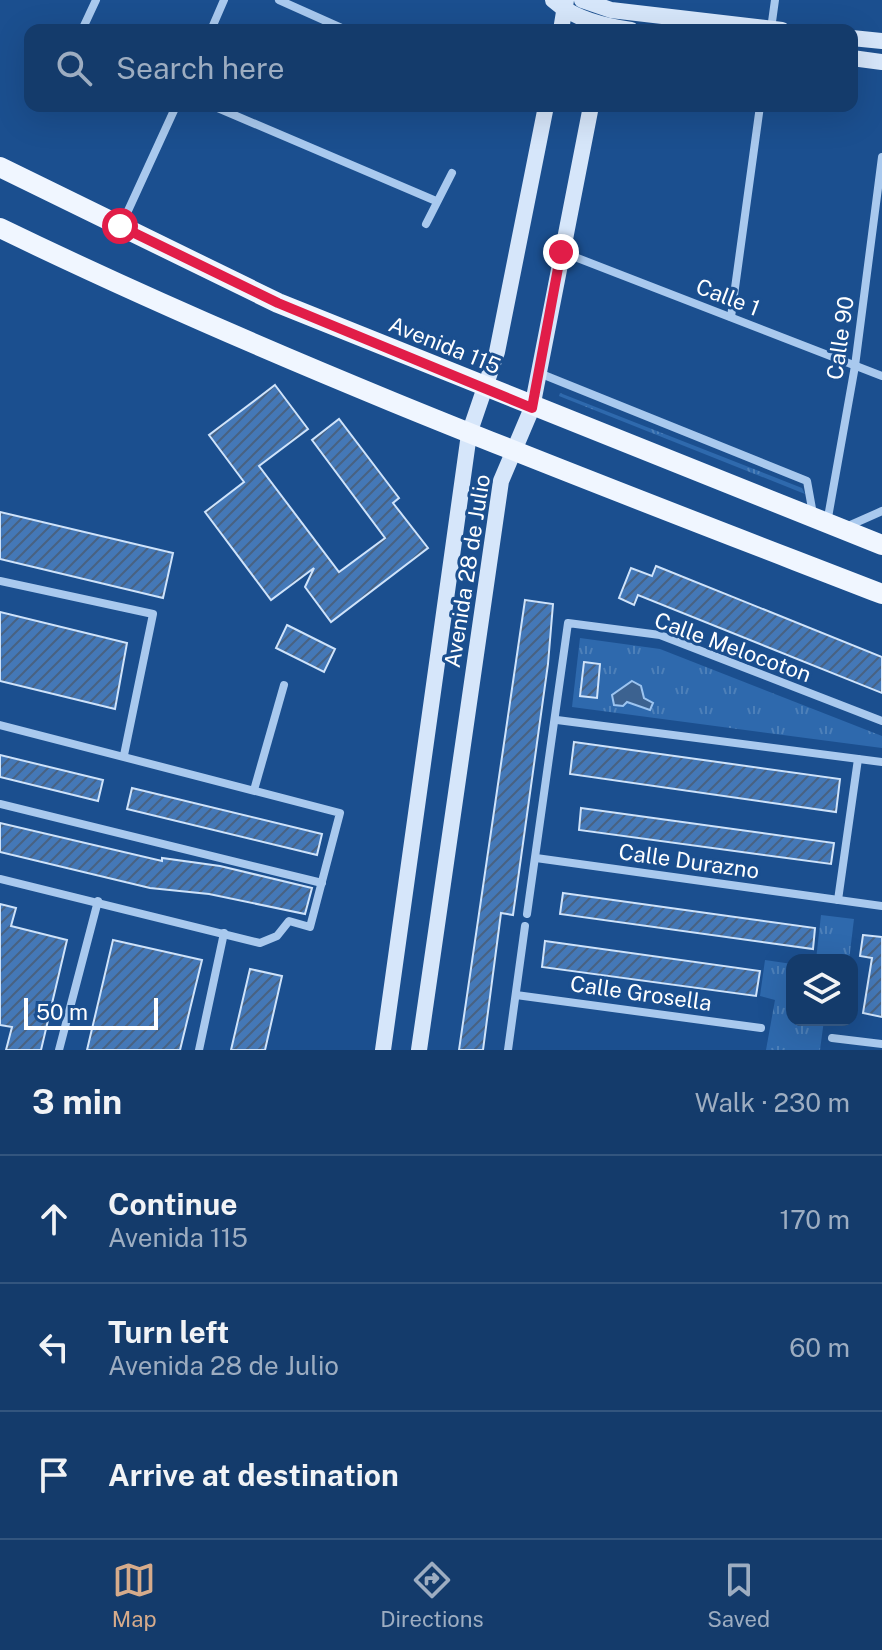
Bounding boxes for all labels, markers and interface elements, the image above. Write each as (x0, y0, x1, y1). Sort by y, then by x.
search box (24, 24, 858, 112)
icon: search (52, 46, 96, 90)
text: Search here (116, 50, 284, 86)
route start (102, 208, 138, 244)
route end (543, 234, 579, 270)
street label: Calle 1 (692, 273, 764, 321)
street label: Calle 90 (821, 294, 859, 382)
street label: Avenida 115 (385, 311, 505, 379)
street label: Avenida 28 de Julio (439, 472, 495, 670)
street label: Calle Melocoton (651, 607, 815, 687)
street label: Calle Durazno (617, 838, 761, 884)
map controls (786, 954, 858, 1026)
button: layers (786, 954, 858, 1026)
street label: Calle Grosella (568, 970, 714, 1016)
scale bar (24, 994, 158, 1030)
text: 50 m (36, 999, 88, 1025)
text: 3 min (32, 1082, 122, 1122)
text: Walk · 230 m (695, 1087, 850, 1118)
text: Continue (108, 1186, 238, 1222)
icon: ahead (32, 1197, 76, 1241)
text: 170 m (780, 1204, 850, 1235)
text: Avenida 115 (108, 1222, 248, 1253)
text: Turn left (108, 1314, 229, 1350)
icon: left (32, 1325, 76, 1369)
text: 60 m (789, 1332, 850, 1363)
text: Avenida 28 de Julio (108, 1350, 339, 1381)
icon: arrive (32, 1453, 76, 1497)
text: Arrive at destination (108, 1457, 399, 1493)
tab: Map (112, 1558, 157, 1632)
tab: Directions (380, 1558, 484, 1632)
tab: Saved (707, 1558, 770, 1632)

